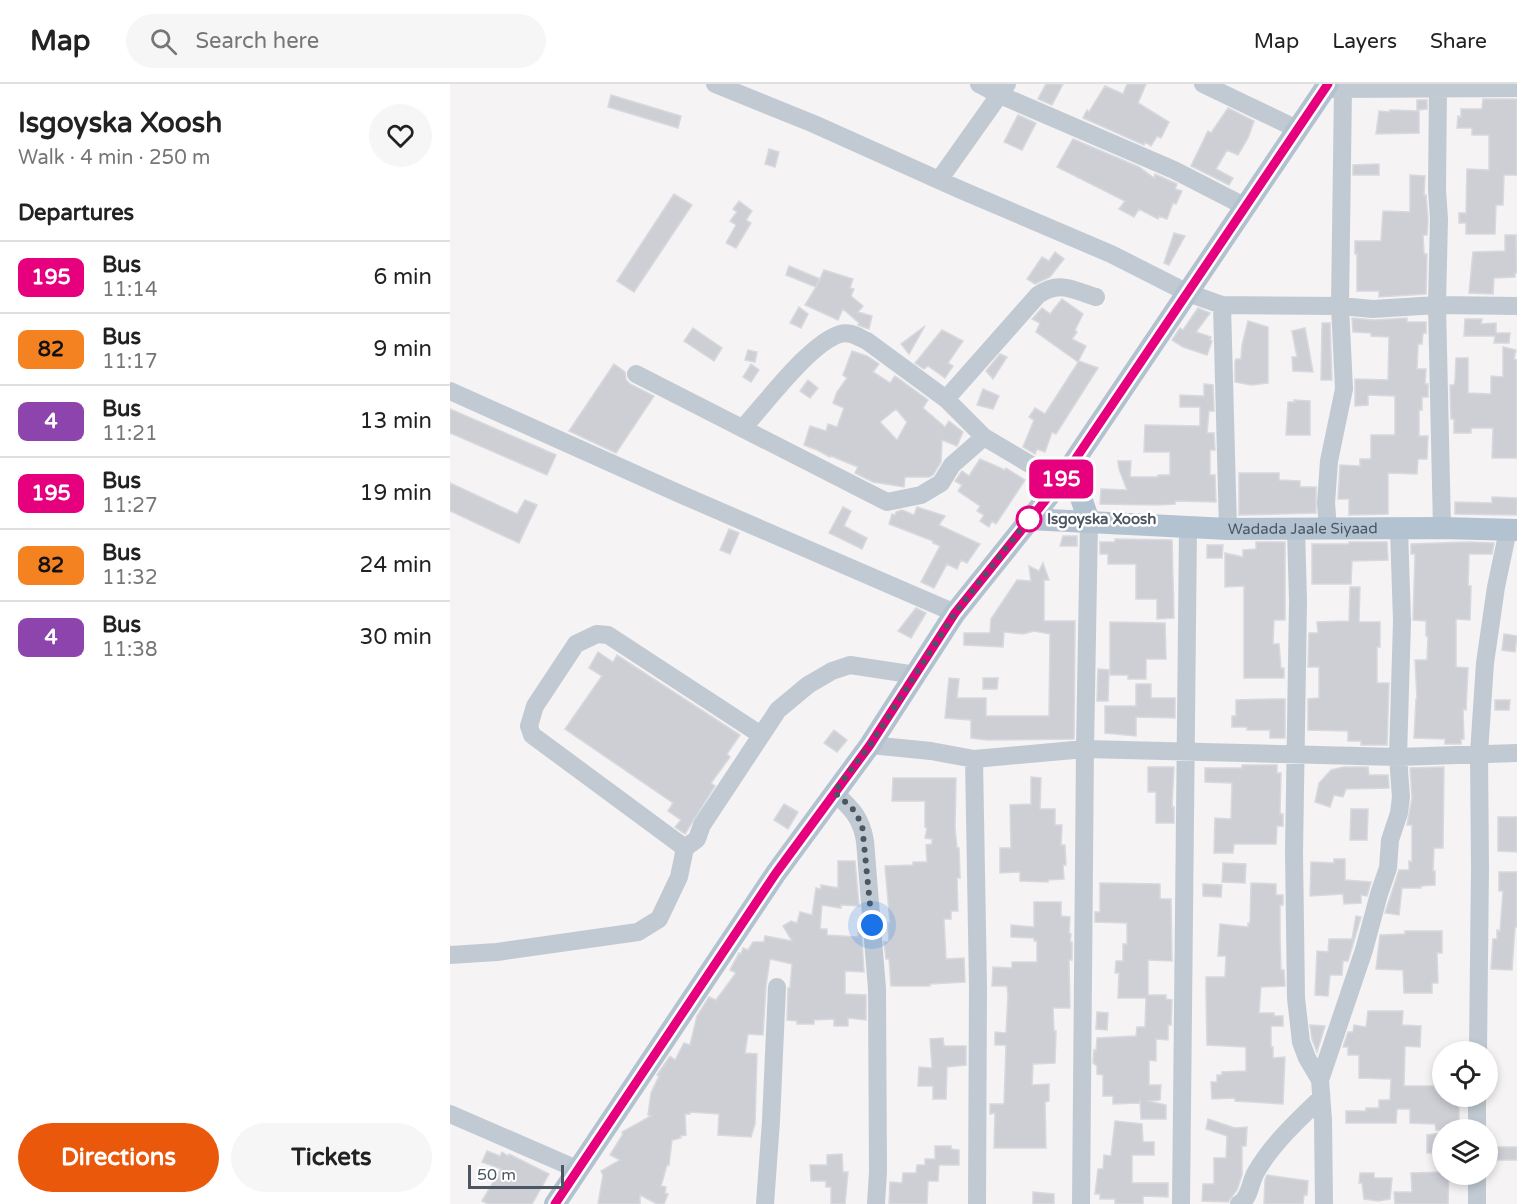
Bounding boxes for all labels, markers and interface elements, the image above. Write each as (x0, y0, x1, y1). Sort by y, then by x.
search box (126, 14, 546, 68)
text: Map (30, 24, 90, 58)
icon: search (147, 25, 180, 58)
text: Search here (195, 28, 319, 54)
text: Map (1254, 29, 1299, 54)
text: Layers (1332, 29, 1397, 54)
text: Share (1430, 29, 1487, 54)
button: heart (369, 104, 432, 167)
text: Isgoyska Xoosh (18, 106, 222, 140)
text: Walk · 4 min · 250 m (18, 146, 210, 170)
text: Departures (18, 200, 134, 226)
text: Bus (102, 252, 141, 278)
text: 6 min (373, 264, 432, 290)
text: 195 (31, 265, 71, 290)
text: 11:14 (102, 278, 157, 302)
text: Bus (102, 324, 141, 350)
text: 9 min (373, 336, 432, 362)
text: 82 (38, 337, 64, 362)
text: 11:17 (102, 350, 157, 374)
text: Bus (102, 396, 141, 422)
text: 13 min (360, 408, 432, 434)
text: 4 (44, 409, 58, 434)
text: 11:21 (102, 422, 157, 446)
line badge: 195 (1026, 460, 1096, 498)
text: 195 (1041, 467, 1081, 492)
text: Bus (102, 468, 141, 494)
text: 19 min (360, 480, 432, 506)
text: 195 (31, 481, 71, 506)
text: 11:27 (102, 494, 157, 518)
marker: Isgoyska Xoosh (1016, 506, 1042, 532)
place label: Isgoyska Xoosh (1047, 510, 1156, 529)
street label: Wadada Jaale Siyaad (1228, 519, 1378, 538)
text: Bus (102, 540, 141, 566)
text: 24 min (360, 552, 432, 578)
text: 82 (38, 553, 64, 578)
text: 11:32 (102, 566, 157, 590)
text: Bus (102, 612, 141, 638)
text: 30 min (360, 624, 432, 650)
text: 4 (44, 625, 58, 650)
text: 11:38 (102, 638, 157, 662)
your location (857, 910, 887, 940)
map controls (1432, 1041, 1498, 1185)
button: locate (1432, 1041, 1498, 1107)
button: layers (1432, 1119, 1498, 1185)
button: Directions (18, 1123, 219, 1192)
button: Tickets (231, 1123, 432, 1192)
scale bar (468, 1162, 564, 1190)
text: 50 m (477, 1165, 516, 1185)

